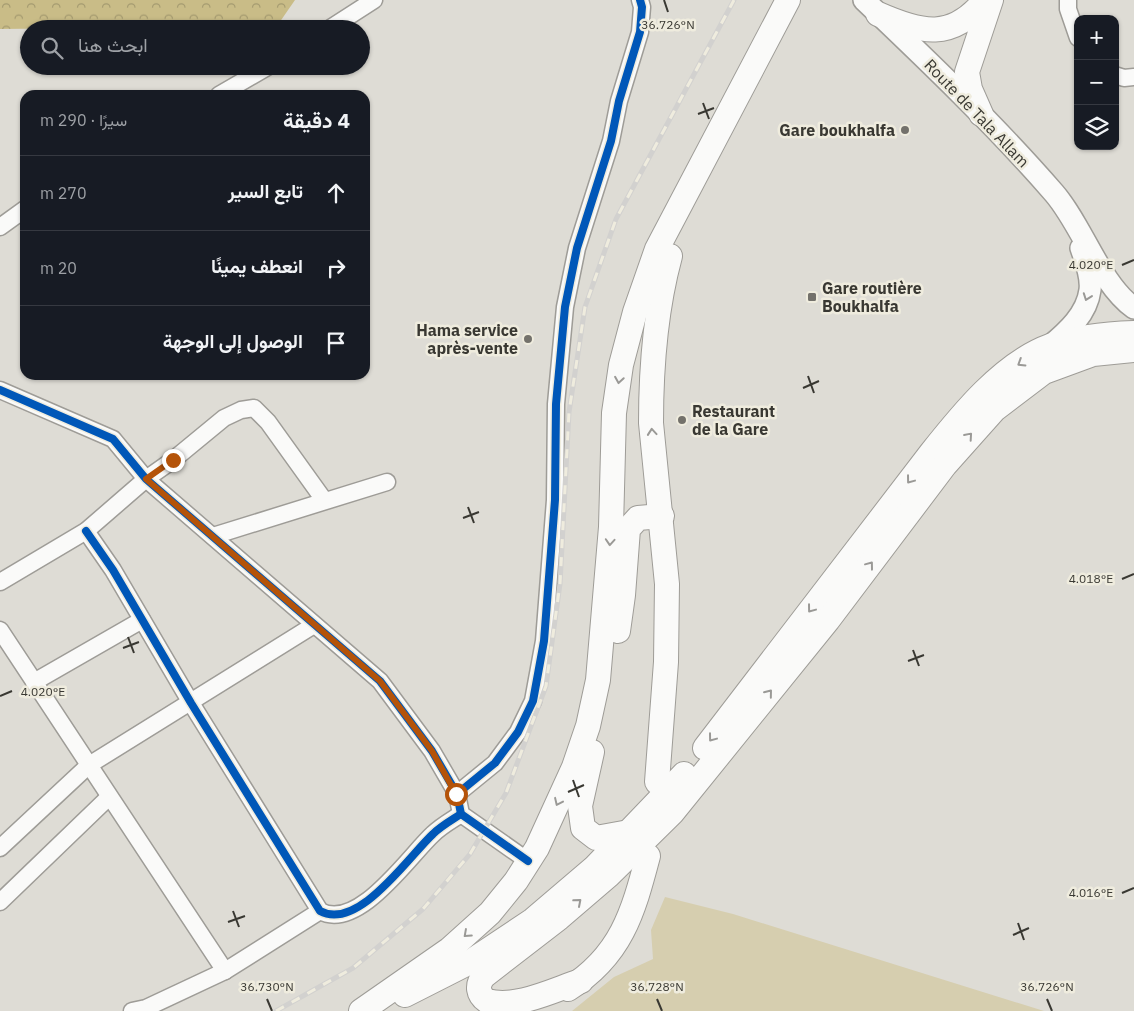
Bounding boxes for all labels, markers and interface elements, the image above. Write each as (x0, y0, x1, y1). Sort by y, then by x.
map controls (1074, 15, 1119, 150)
button: + (1074, 15, 1119, 60)
text: 36.726°N (641, 17, 695, 32)
search box (20, 20, 370, 75)
text: ابحث هنا (78, 33, 148, 57)
icon: search (38, 34, 66, 62)
street label: Route de Tala Allam (920, 55, 1034, 171)
button: − (1074, 60, 1119, 105)
button: layers (1074, 105, 1119, 150)
text: 4 دقيقة (283, 106, 350, 134)
text: سيرًا · 290 m (40, 110, 127, 130)
place label: Gare boukhalfa (779, 120, 895, 140)
marker: Gare boukhalfa (899, 124, 911, 136)
text: تابع السير (228, 179, 303, 203)
icon: ahead (322, 179, 350, 207)
text: 270 m (40, 183, 87, 203)
text: انعطف يمينًا (211, 254, 303, 278)
icon: right (322, 254, 350, 282)
text: 4.020°E (1069, 257, 1113, 272)
text: 20 m (40, 258, 77, 278)
place label: Gare routière Boukhalfa (822, 278, 922, 316)
marker: Gare routière Boukhalfa (806, 291, 818, 303)
one-way arrow (1083, 292, 1093, 301)
place label: Hama service après-vente (416, 320, 518, 358)
text: الوصول إلى الوجهة (163, 329, 303, 353)
icon: arrive (322, 329, 350, 357)
marker: Hama service après-vente (522, 333, 534, 345)
one-way arrow (1018, 356, 1027, 366)
one-way arrow (614, 376, 625, 384)
place label: Restaurant de la Gare (692, 401, 775, 439)
marker: Restaurant de la Gare (676, 414, 688, 426)
one-way arrow (647, 428, 658, 436)
one-way arrow (963, 433, 972, 442)
route end (162, 449, 185, 472)
one-way arrow (907, 474, 916, 484)
one-way arrow (605, 538, 616, 546)
one-way arrow (864, 562, 872, 571)
text: 4.018°E (1069, 571, 1113, 586)
one-way arrow (808, 603, 817, 613)
text: 4.020°E (21, 684, 65, 699)
one-way arrow (764, 690, 772, 699)
one-way arrow (709, 732, 718, 742)
route start (445, 783, 468, 806)
one-way arrow (554, 797, 564, 806)
text: 4.016°E (1069, 885, 1113, 900)
one-way arrow (572, 899, 581, 908)
one-way arrow (463, 928, 472, 937)
text: 36.730°N (240, 979, 294, 994)
text: 36.728°N (630, 979, 684, 994)
text: 36.726°N (1020, 979, 1074, 994)

